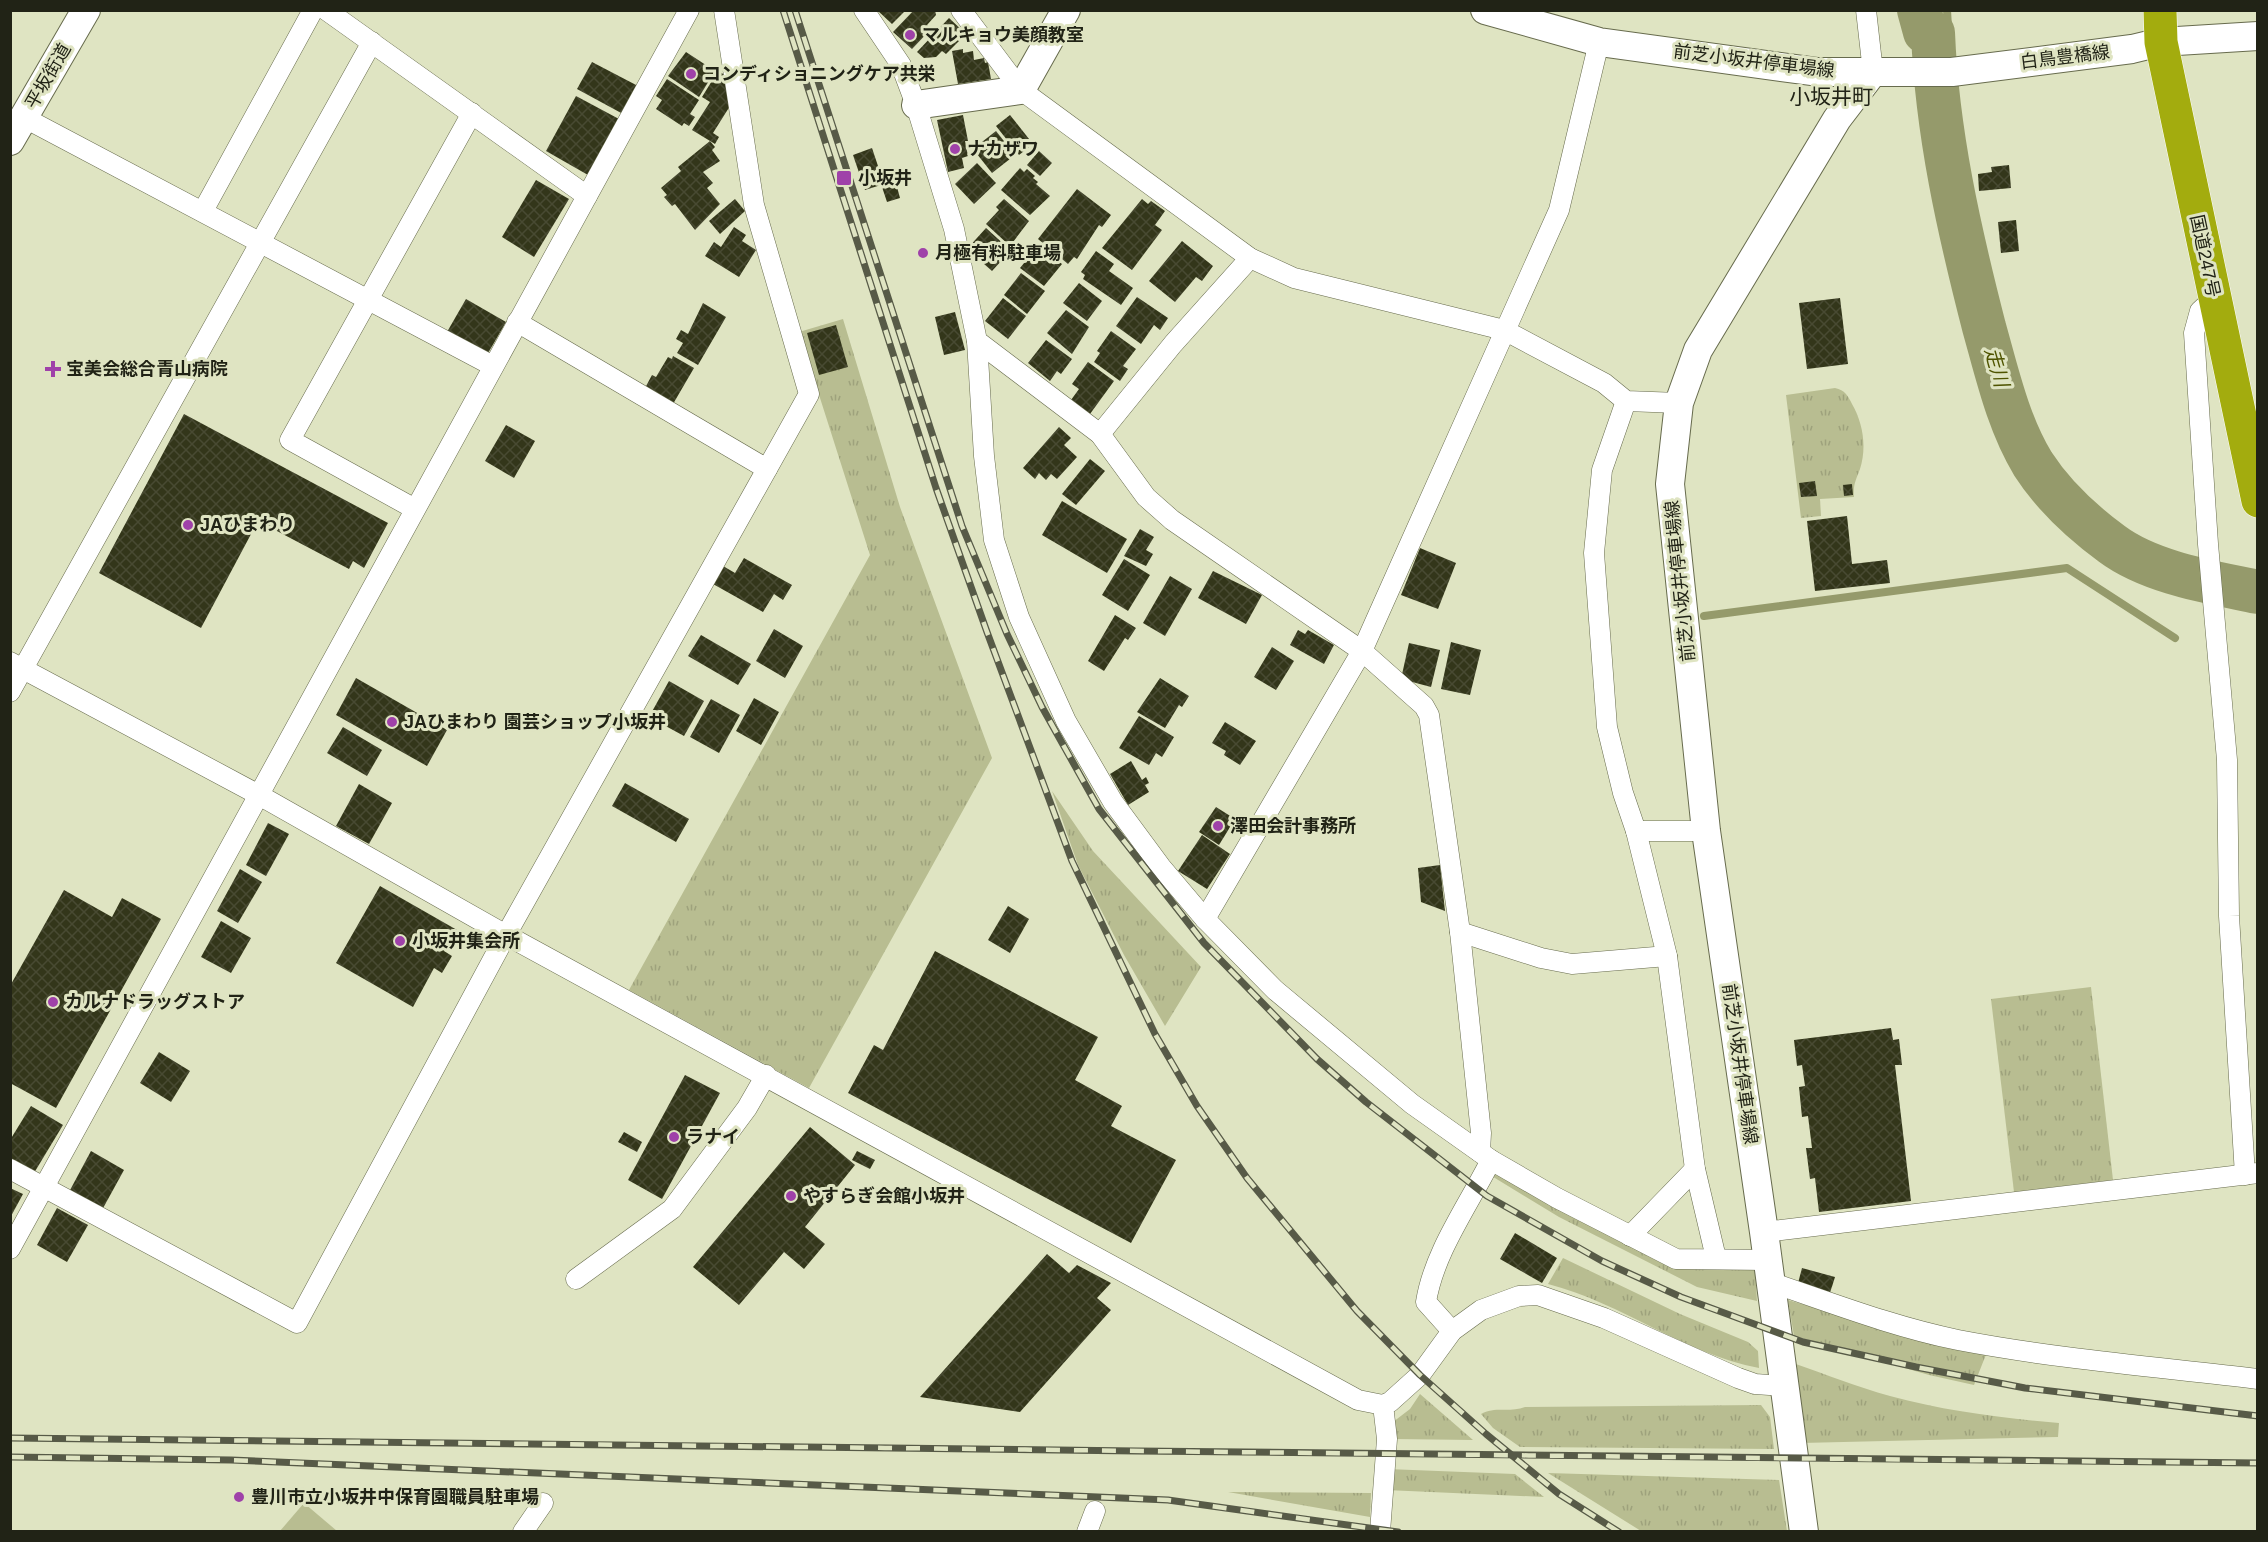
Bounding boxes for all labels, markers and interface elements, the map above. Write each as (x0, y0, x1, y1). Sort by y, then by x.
place label: マルキョウ美顔教室 (922, 25, 1084, 45)
marker: マルキョウ美顔教室 (903, 28, 917, 42)
street label: 平坂街道 (21, 40, 75, 112)
street label: 前芝小坂井停車場線 (1672, 41, 1836, 81)
street label: 白鳥豊橋線 (2019, 42, 2111, 72)
place label: コンディショニングケア共栄 (703, 64, 936, 84)
marker: コンディショニングケア共栄 (684, 67, 698, 81)
district label: 小坂井町 (1789, 85, 1873, 108)
place label: ナカザワ (967, 139, 1039, 159)
marker: ナカザワ (948, 142, 962, 156)
place label: 小坂井 (858, 168, 912, 188)
marker: 小坂井 (835, 169, 853, 187)
street label: 国道247号 (2186, 213, 2224, 299)
place label: 月極有料駐車場 (935, 243, 1061, 263)
marker: 月極有料駐車場 (916, 246, 930, 260)
water label: 走川 (1981, 345, 2014, 391)
place label: 宝美会総合青山病院 (66, 359, 228, 379)
marker: 宝美会総合青山病院 (44, 360, 62, 378)
street label: 前芝小坂井停車場線 (1662, 499, 1698, 663)
place label: JAひまわり (200, 515, 295, 535)
marker: JAひまわり (181, 518, 195, 532)
place label: JAひまわり 園芸ショップ小坂井 (404, 712, 666, 732)
marker: JAひまわり 園芸ショップ小坂井 (385, 715, 399, 729)
place label: 澤田会計事務所 (1230, 816, 1356, 836)
marker: 澤田会計事務所 (1211, 819, 1225, 833)
place label: 小坂井集会所 (412, 931, 520, 951)
marker: 小坂井集会所 (393, 934, 407, 948)
street label: 前芝小坂井停車場線 (1719, 982, 1761, 1146)
place label: カルナドラッグストア (65, 992, 245, 1012)
marker: カルナドラッグストア (46, 995, 60, 1009)
place label: ラナイ (686, 1127, 740, 1147)
marker: ラナイ (667, 1130, 681, 1144)
place label: やすらぎ会館小坂井 (803, 1186, 965, 1206)
marker: やすらぎ会館小坂井 (784, 1189, 798, 1203)
place label: 豊川市立小坂井中保育園職員駐車場 (251, 1487, 539, 1507)
marker: 豊川市立小坂井中保育園職員駐車場 (232, 1490, 246, 1504)

